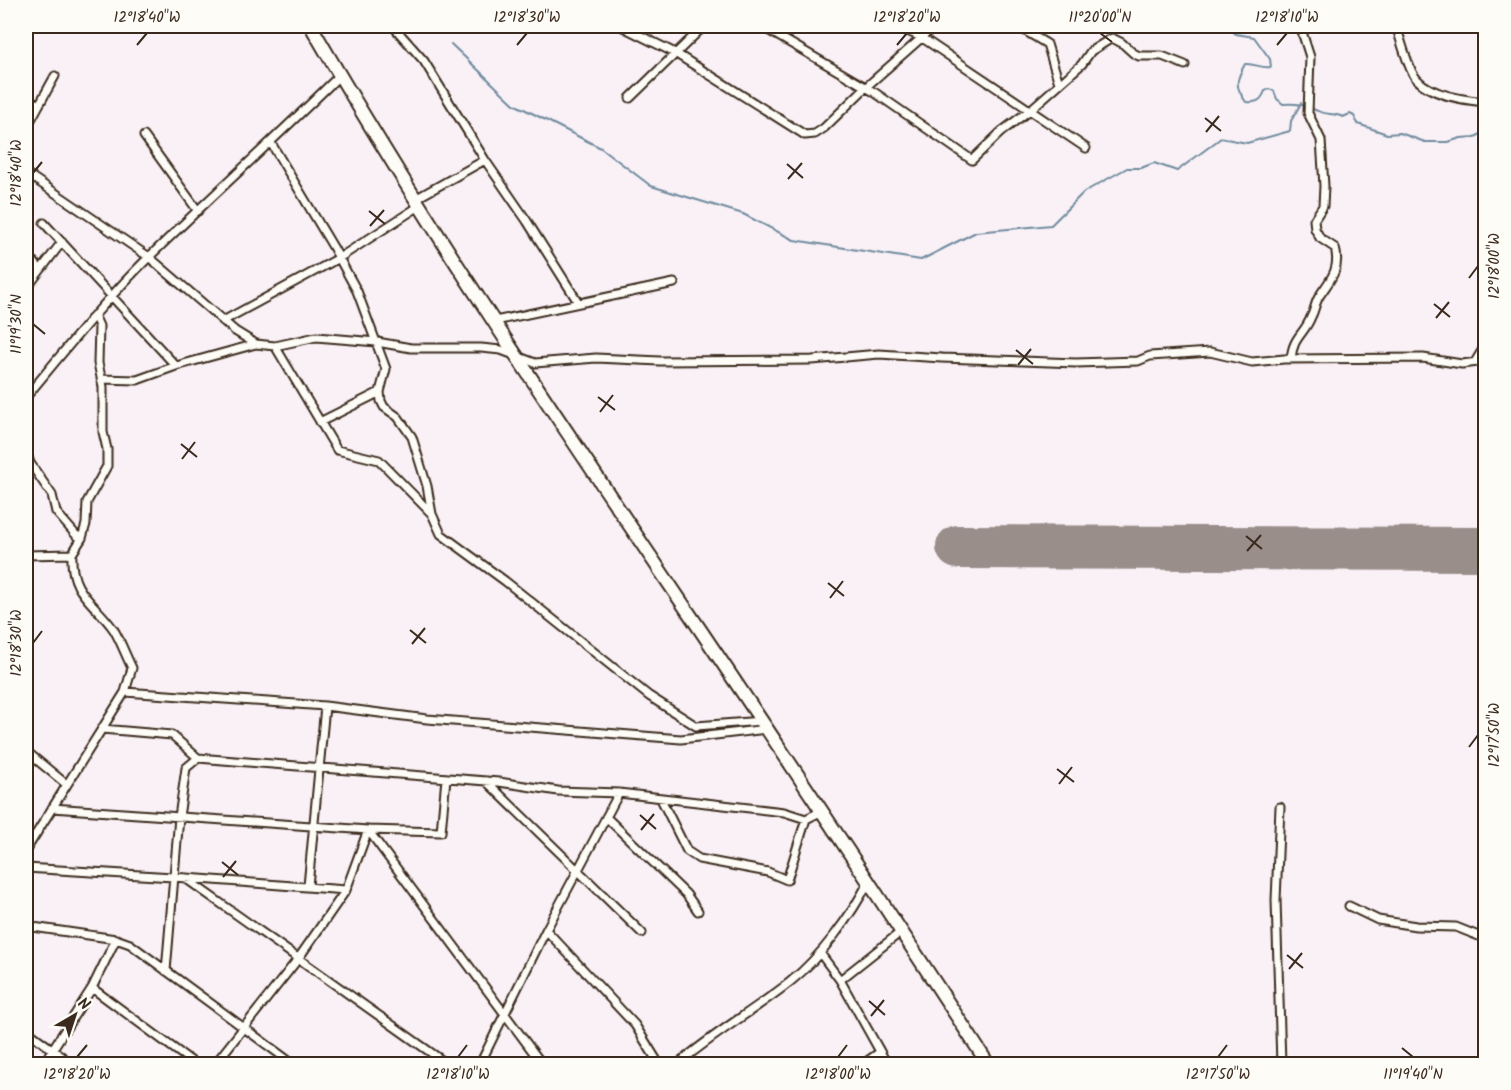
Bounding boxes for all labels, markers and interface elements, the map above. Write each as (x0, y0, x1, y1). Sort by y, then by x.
text: 12°18'40"W (114, 6, 181, 30)
text: 12°18'30"W (493, 6, 561, 30)
text: 12°18'20"W (873, 6, 941, 30)
text: 11°20'00"N (1068, 6, 1132, 30)
text: 12°18'10"W (1255, 6, 1319, 30)
text: 12°18'40"W (5, 139, 29, 206)
text: 12°18'00"W (1483, 233, 1507, 299)
text: 11°19'30"N (5, 294, 29, 354)
text: 12°18'30"W (5, 609, 29, 677)
text: 12°17'50"W (1483, 702, 1507, 767)
north arrow (45, 985, 105, 1045)
text: N (72, 992, 95, 1017)
text: 12°18'20"W (43, 1063, 111, 1087)
text: 12°18'10"W (426, 1063, 490, 1087)
text: 12°18'00"W (805, 1063, 871, 1087)
text: 12°17'50"W (1186, 1063, 1251, 1087)
text: 11°19'40"N (1383, 1063, 1443, 1087)

